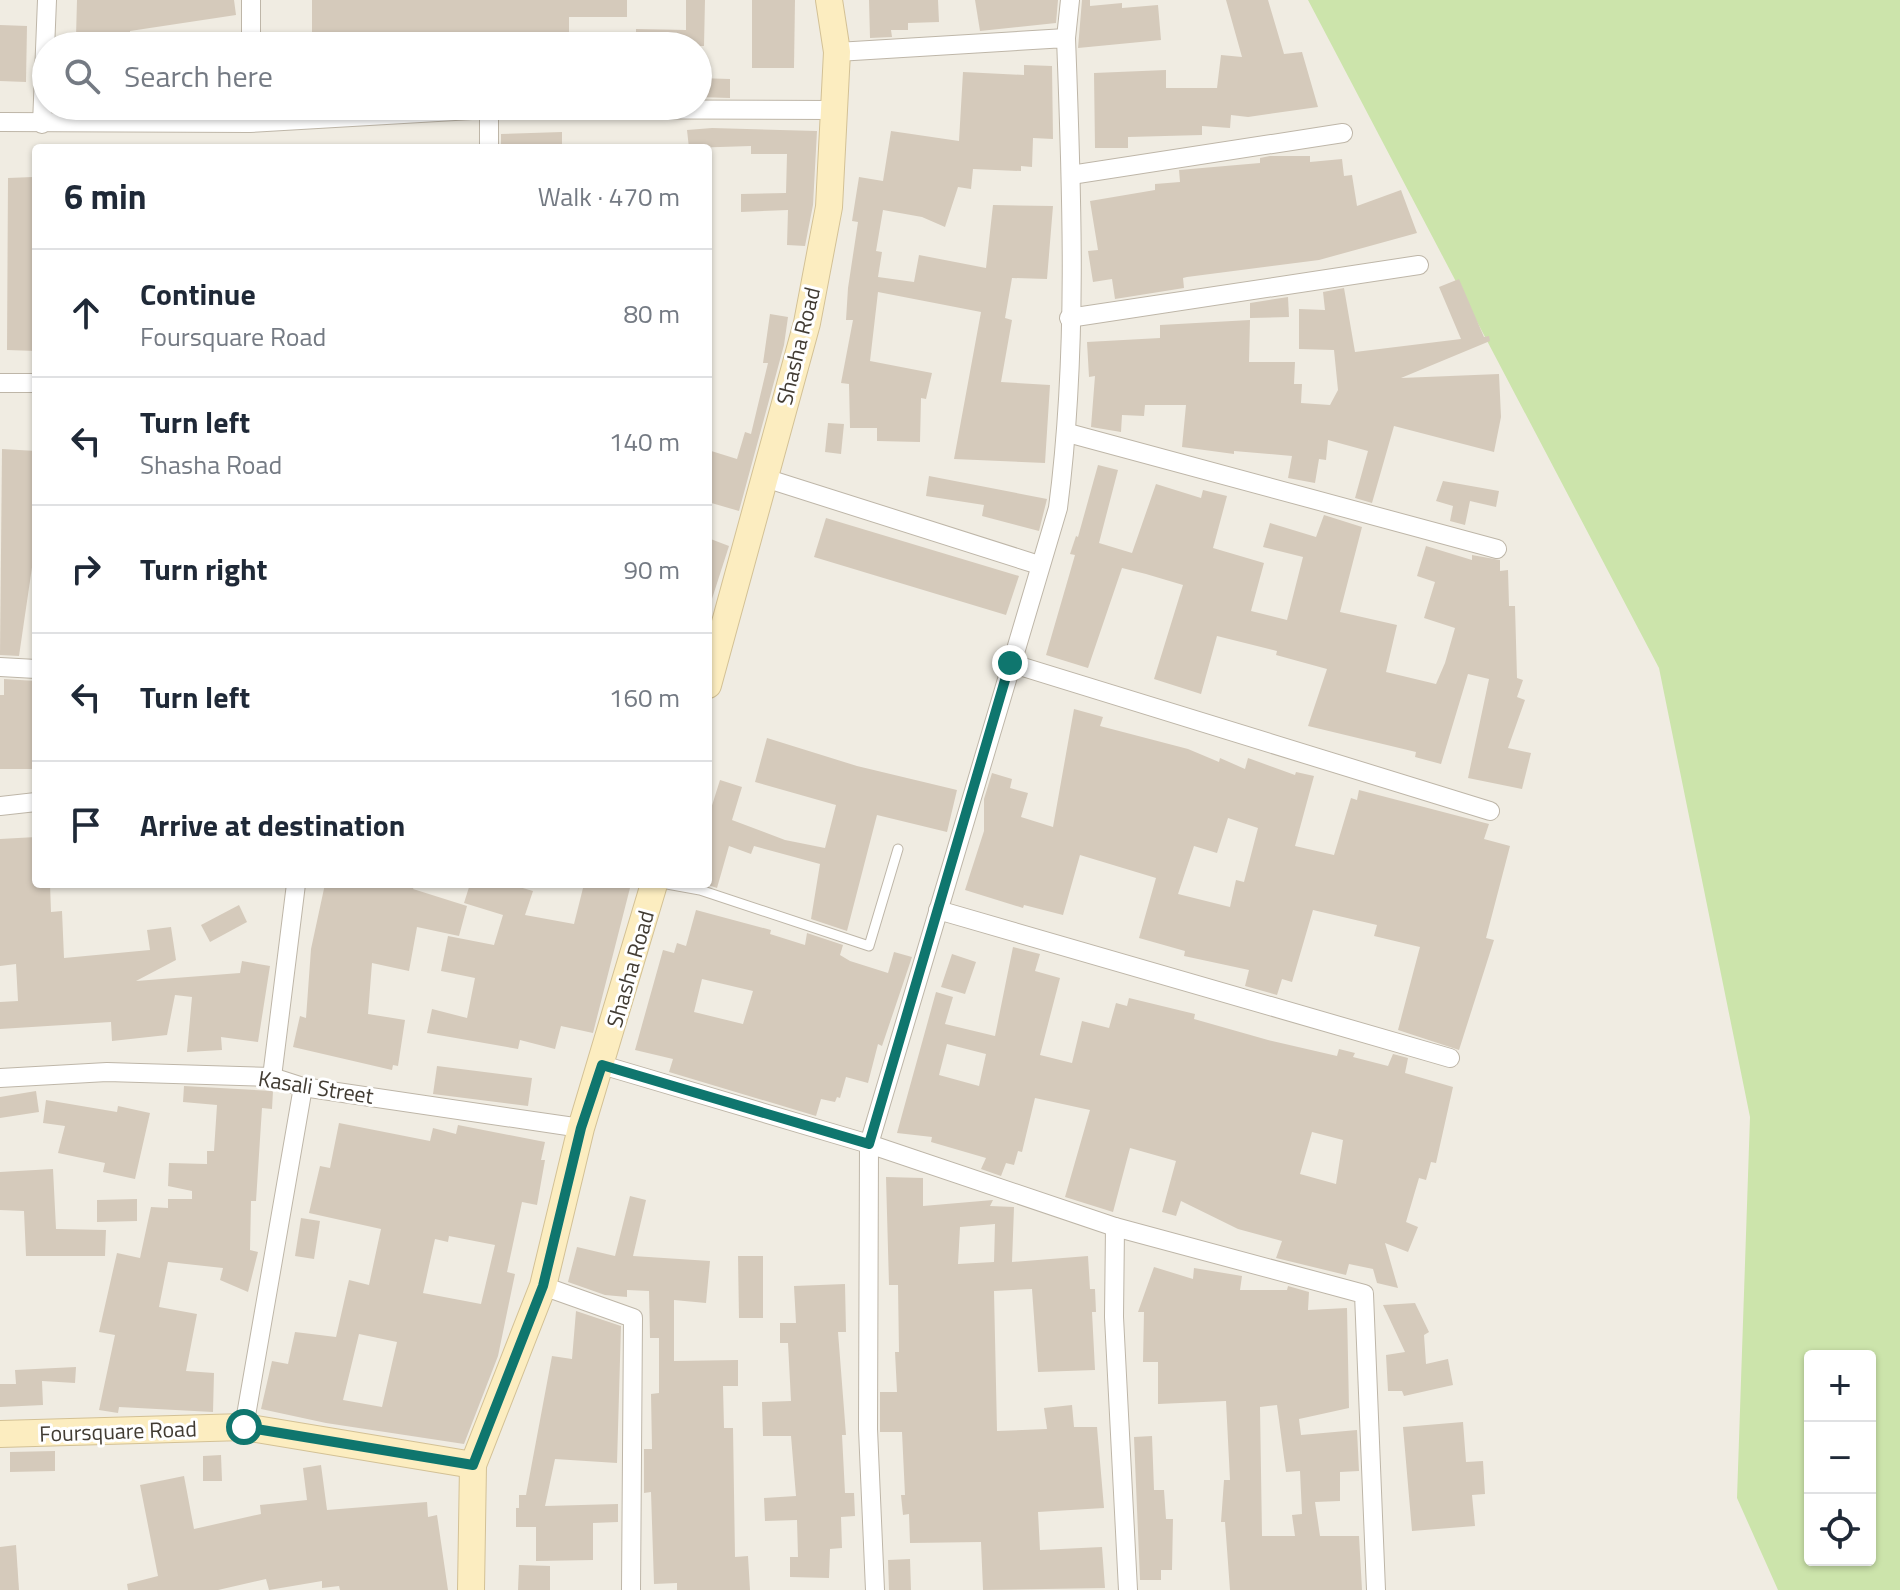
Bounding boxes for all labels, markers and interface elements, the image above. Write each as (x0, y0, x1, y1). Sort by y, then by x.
search box (32, 32, 712, 120)
text: Search here (124, 53, 273, 99)
icon: search (60, 54, 104, 98)
text: 6 min (64, 170, 147, 222)
text: Walk · 470 m (538, 177, 680, 216)
text: Continue (140, 271, 256, 317)
street label: Shasha Road (767, 284, 829, 408)
icon: ahead (64, 291, 108, 335)
text: 80 m (623, 294, 680, 333)
text: Foursquare Road (140, 317, 326, 356)
text: Turn left (140, 399, 250, 445)
icon: left (64, 419, 108, 463)
text: 140 m (609, 422, 680, 461)
text: Shasha Road (140, 445, 282, 484)
text: Turn right (140, 546, 268, 592)
icon: right (64, 547, 108, 591)
text: 90 m (623, 550, 680, 589)
route end (992, 645, 1028, 681)
text: Turn left (140, 674, 250, 720)
icon: left (64, 675, 108, 719)
text: 160 m (609, 678, 680, 717)
text: Arrive at destination (140, 802, 405, 848)
icon: arrive (64, 803, 108, 847)
street label: Shasha Road (597, 906, 663, 1032)
street label: Kasali Street (256, 1061, 376, 1113)
map controls (1804, 1350, 1876, 1566)
button: + (1804, 1350, 1876, 1422)
route start (226, 1409, 262, 1445)
street label: Foursquare Road (39, 1411, 197, 1451)
button: − (1804, 1422, 1876, 1494)
button: locate (1804, 1494, 1876, 1566)

